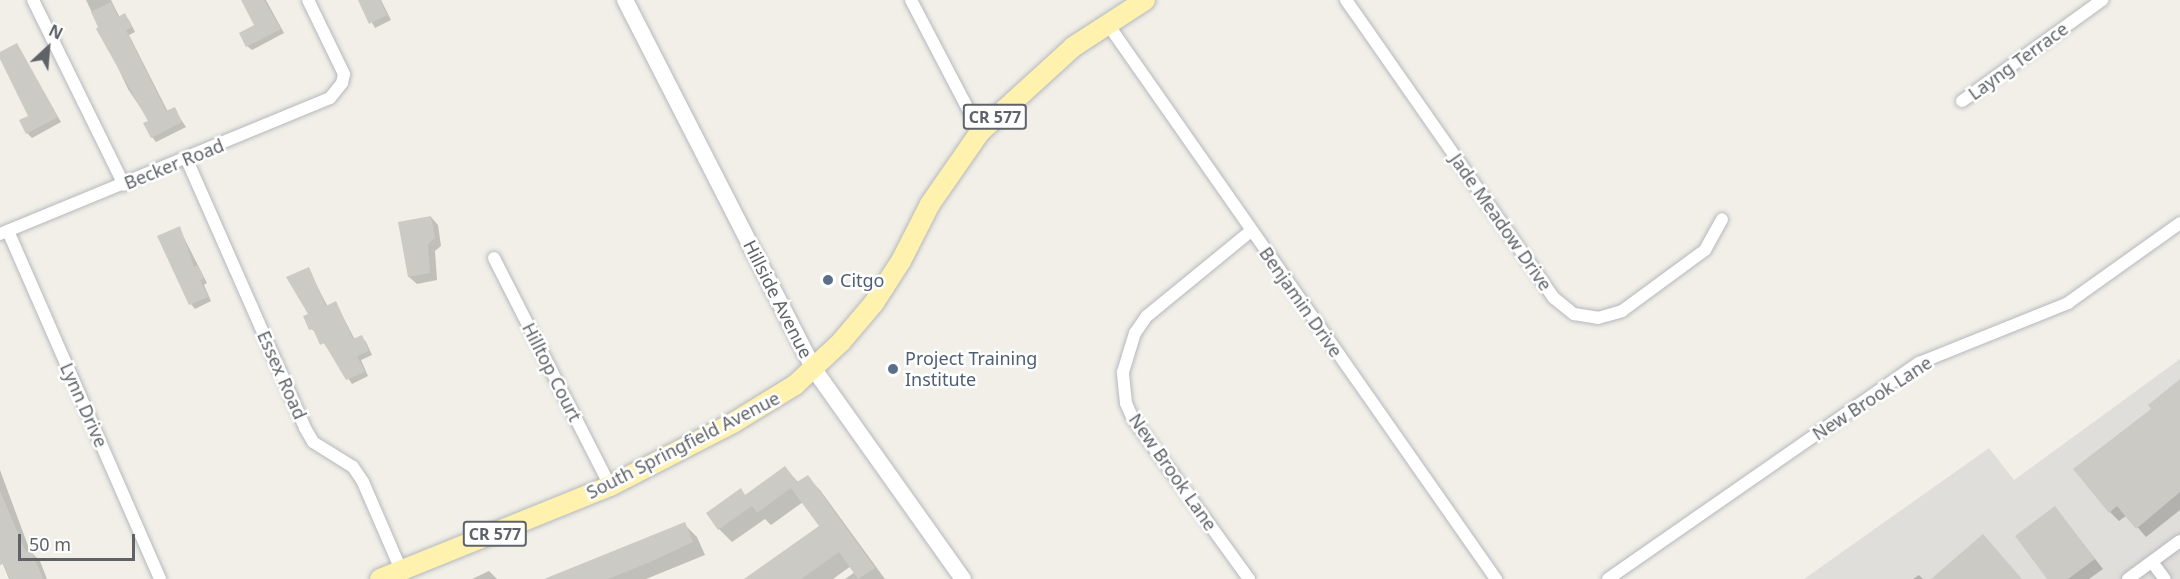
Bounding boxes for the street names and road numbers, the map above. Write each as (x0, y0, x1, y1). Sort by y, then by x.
street label: Layng Terrace (1964, 18, 2072, 104)
road number: CR 577 (962, 104, 1028, 130)
street label: Becker Road (121, 134, 227, 194)
street label: Jade Meadow Drive (1446, 149, 1556, 295)
street label: Hillside Avenue (739, 236, 817, 362)
street label: Benjamin Drive (1255, 243, 1347, 361)
street label: Hilltop Court (518, 319, 586, 425)
street label: Essex Road (253, 327, 311, 423)
street label: New Brook Lane (1808, 351, 1936, 445)
street label: Lynn Drive (56, 359, 112, 451)
street label: South Springfield Avenue (583, 387, 783, 503)
street label: New Brook Lane (1125, 409, 1221, 535)
road number: CR 577 (462, 521, 528, 547)

